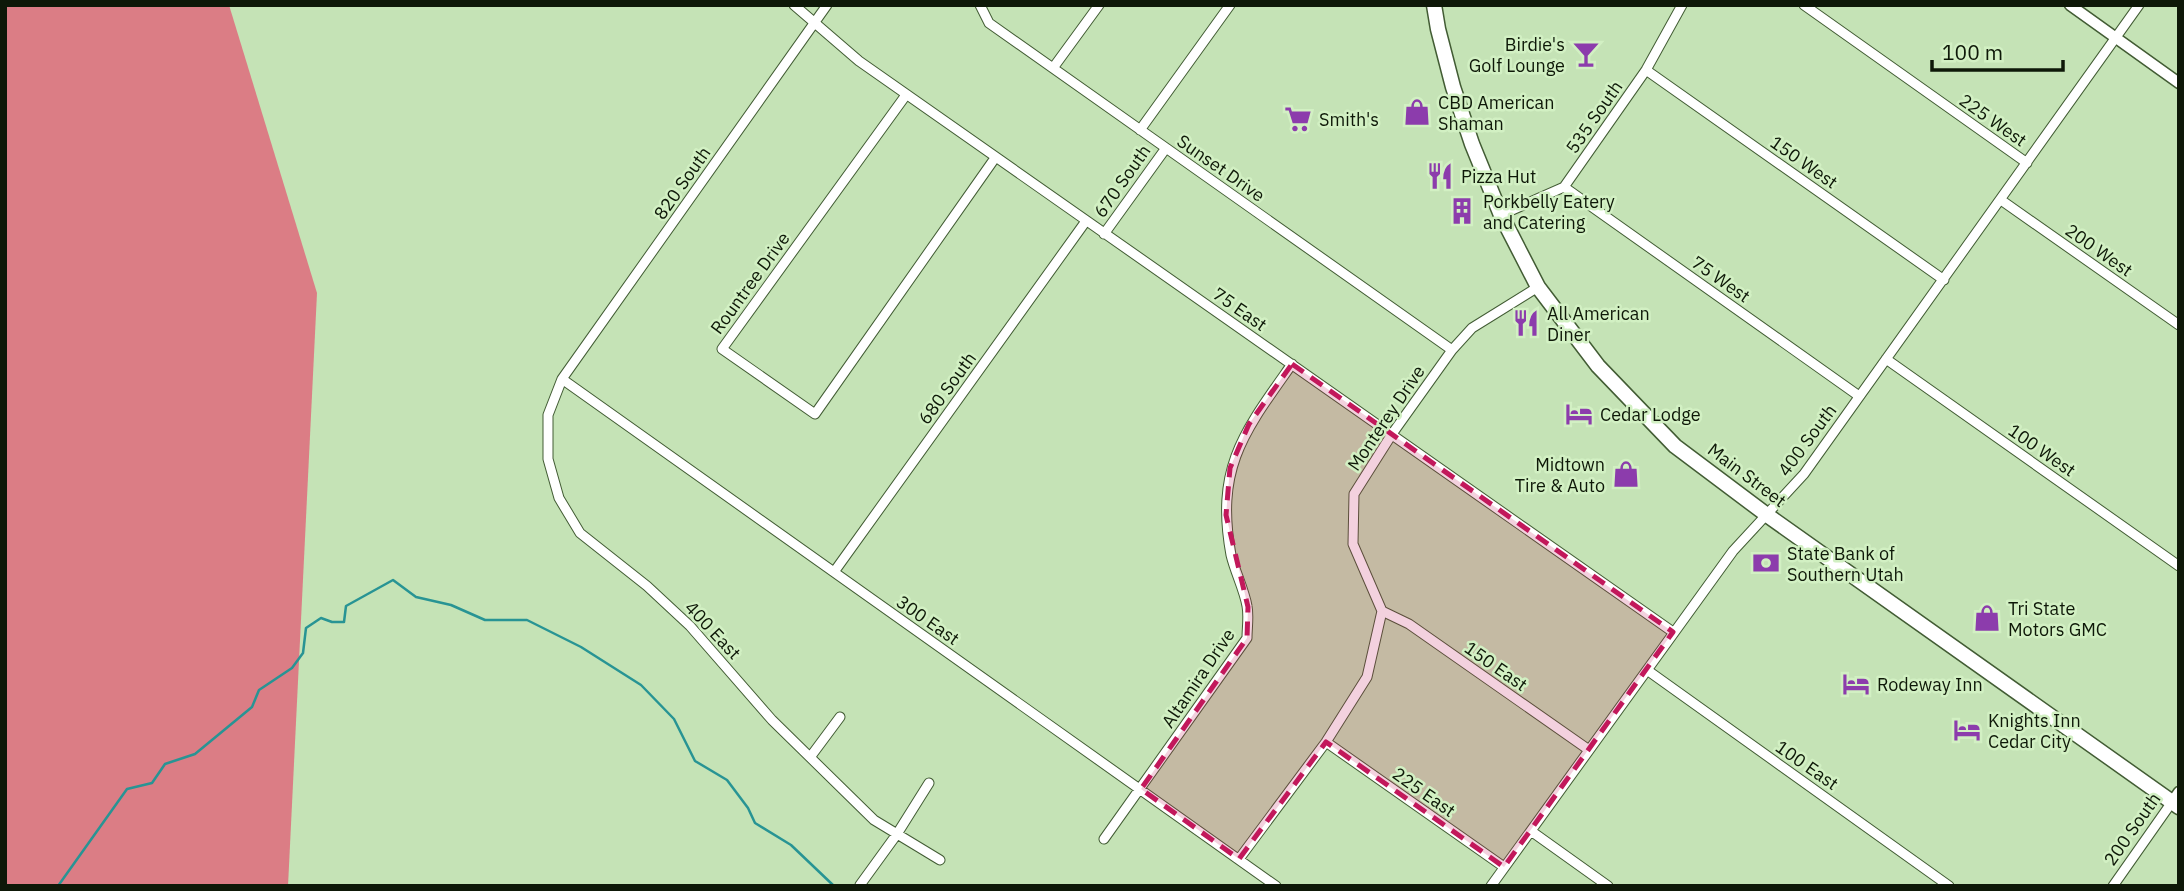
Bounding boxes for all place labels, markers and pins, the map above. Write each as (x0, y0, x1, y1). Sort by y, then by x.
place label: Birdie's Golf Lounge (1469, 33, 1565, 77)
bar icon: Birdie's Golf Lounge (1571, 39, 1601, 69)
place label: CBD American Shaman (1438, 91, 1554, 135)
shop icon: CBD American Shaman (1402, 97, 1432, 127)
supermarket icon: Smith's (1283, 104, 1313, 134)
place label: Smith's (1319, 108, 1379, 131)
restaurant icon: Pizza Hut (1425, 161, 1455, 191)
place label: Pizza Hut (1461, 165, 1536, 188)
place label: Porkbelly Eatery and Catering (1483, 190, 1615, 234)
building icon: Porkbelly Eatery and Catering (1447, 196, 1477, 226)
place label: All American Diner (1547, 302, 1650, 346)
restaurant icon: All American Diner (1511, 308, 1541, 338)
hotel icon: Cedar Lodge (1564, 399, 1594, 429)
place label: Cedar Lodge (1600, 403, 1701, 426)
place label: Midtown Tire & Auto (1515, 453, 1605, 497)
shop icon: Midtown Tire & Auto (1611, 459, 1641, 489)
place label: State Bank of Southern Utah (1787, 542, 1904, 586)
bank icon: State Bank of Southern Utah (1751, 548, 1781, 578)
place label: Tri State Motors GMC (2008, 597, 2107, 641)
shop icon: Tri State Motors GMC (1972, 603, 2002, 633)
hotel icon: Rodeway Inn (1841, 669, 1871, 699)
place label: Rodeway Inn (1877, 673, 1983, 696)
place label: Knights Inn Cedar City (1988, 709, 2081, 753)
hotel icon: Knights Inn Cedar City (1952, 715, 1982, 745)

